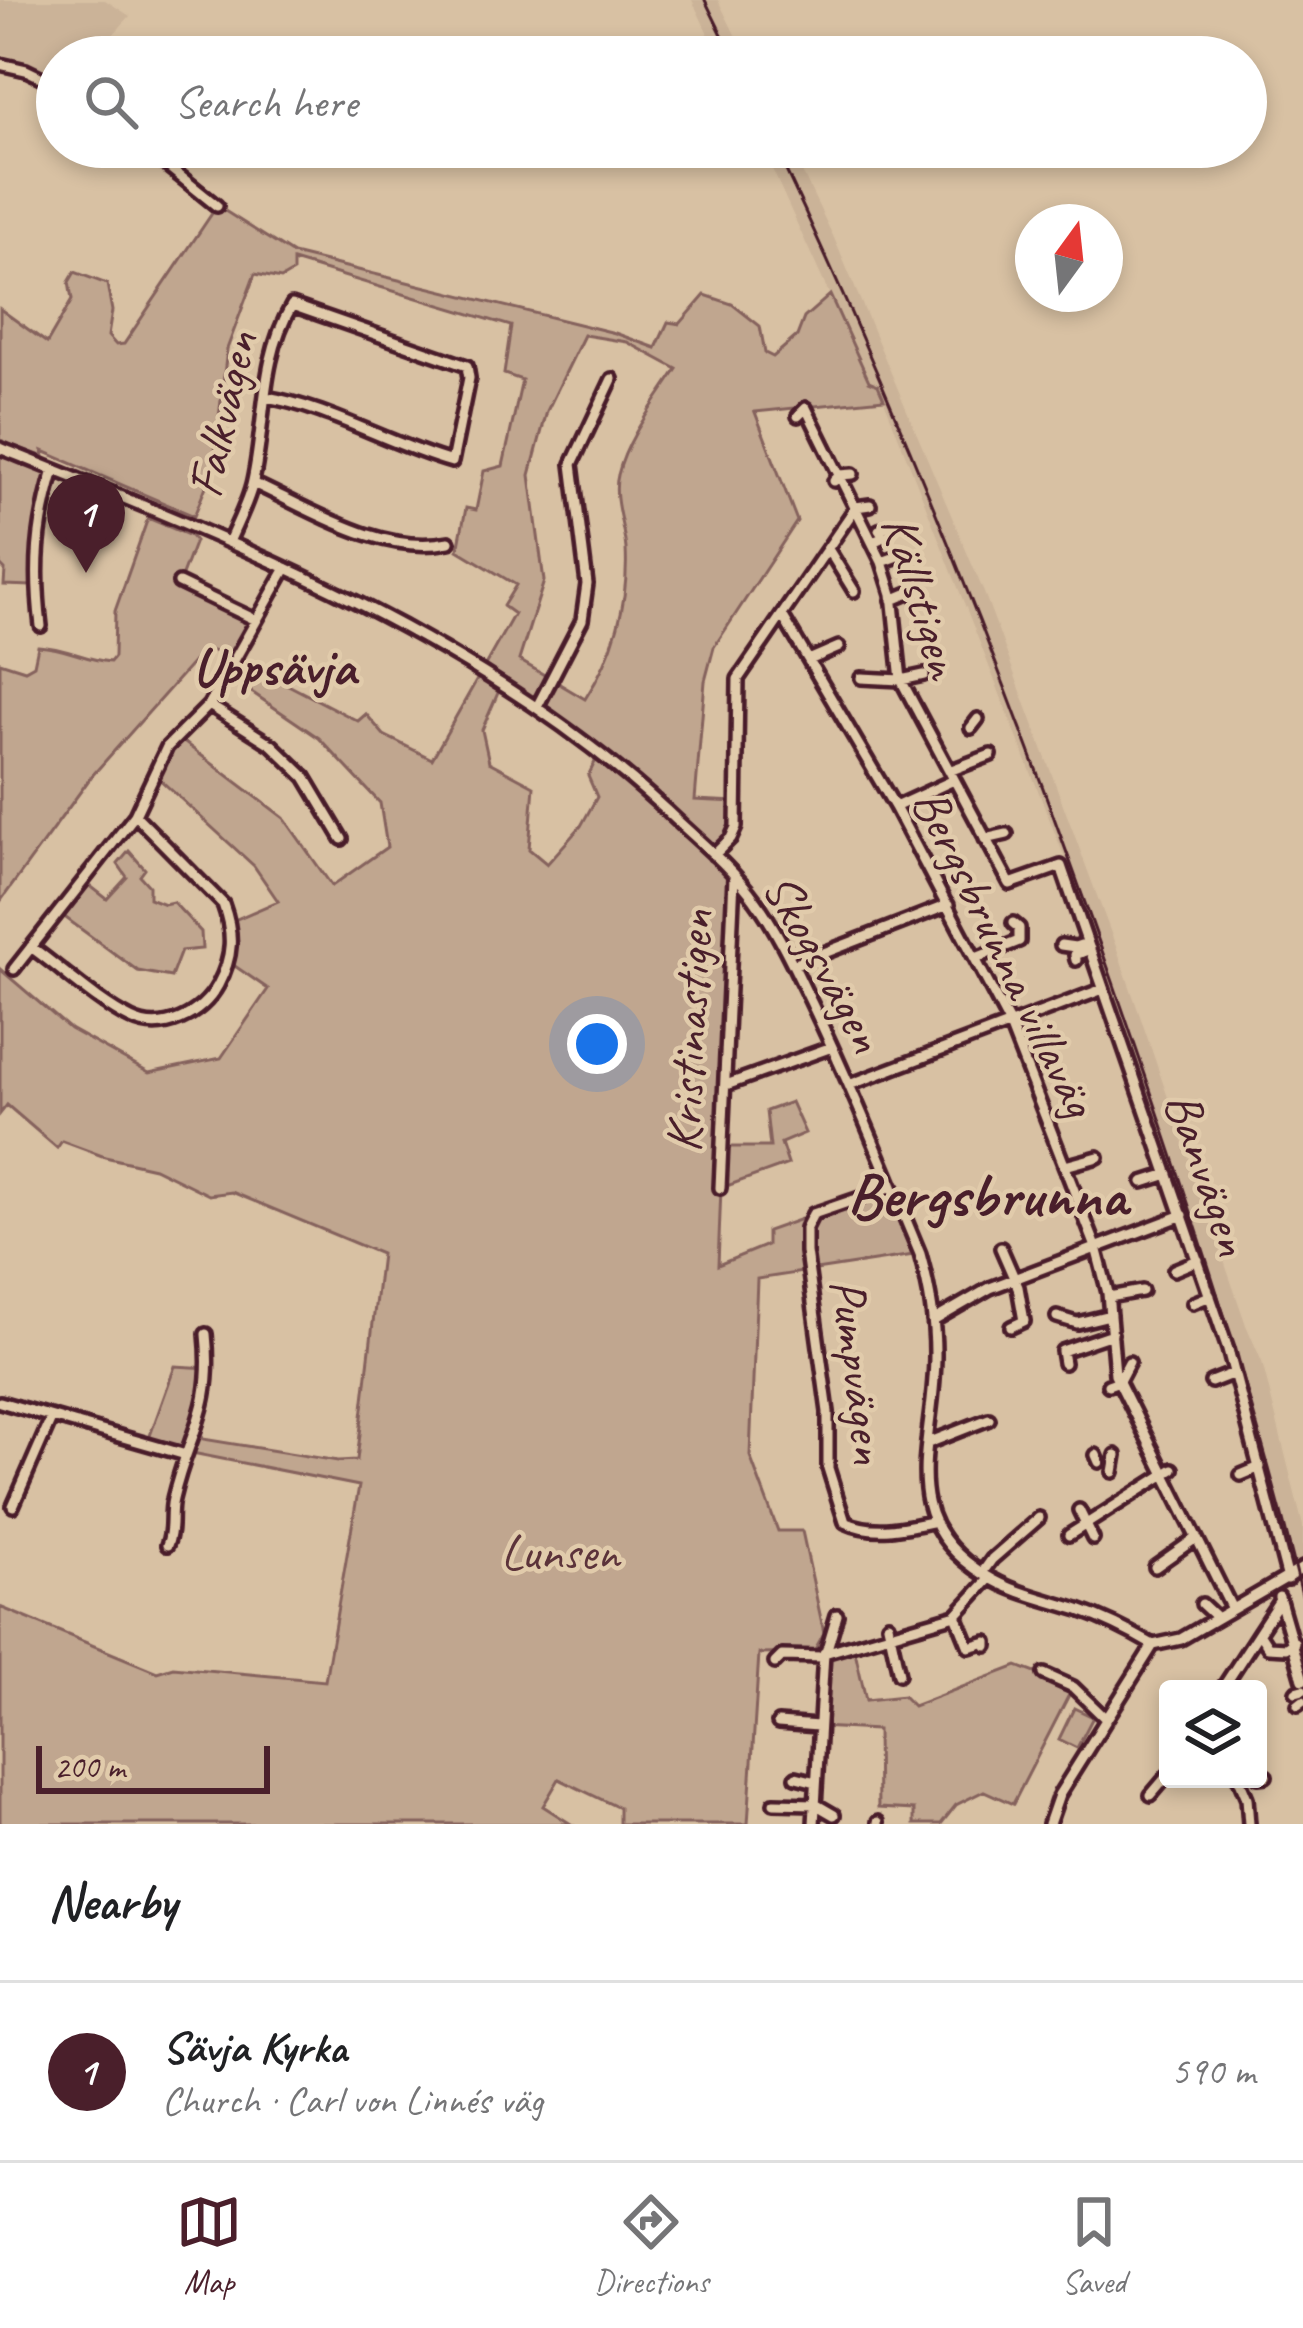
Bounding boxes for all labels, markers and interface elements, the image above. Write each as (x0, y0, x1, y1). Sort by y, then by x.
search box (36, 36, 1267, 168)
icon: search (78, 69, 144, 135)
text: Search here (174, 74, 357, 131)
north arrow (1015, 204, 1123, 312)
street label: Falkvägen (172, 324, 272, 503)
pin: 1 (47, 474, 125, 573)
street label: Källstigen (867, 507, 978, 688)
district label: Uppsävja (192, 633, 360, 701)
street label: Bergsbrunna villaväg (898, 778, 1113, 1129)
street label: Skogsvägen (749, 862, 900, 1064)
street label: Kristinastigen (651, 907, 727, 1154)
your location (567, 1014, 627, 1074)
street label: Banvägen (1150, 1083, 1266, 1264)
district label: Bergsbrunna (847, 1156, 1133, 1235)
street label: Pumpvägen (816, 1275, 902, 1468)
park label: Lunsen (501, 1520, 622, 1584)
map controls (1159, 1680, 1267, 1788)
button: layers (1159, 1680, 1267, 1788)
scale bar (36, 1740, 270, 1793)
text: 200 m (54, 1746, 125, 1788)
text: Nearby (48, 1870, 176, 1934)
text: Sävja Kyrka (162, 2019, 347, 2076)
text: 1 (78, 2047, 96, 2096)
text: 590 m (1171, 2047, 1255, 2096)
text: Church · Carl von Linnés väg (162, 2076, 543, 2125)
tab: Map (176, 2189, 242, 2303)
tab: Directions (594, 2189, 709, 2303)
tab: Saved (1061, 2189, 1127, 2303)

